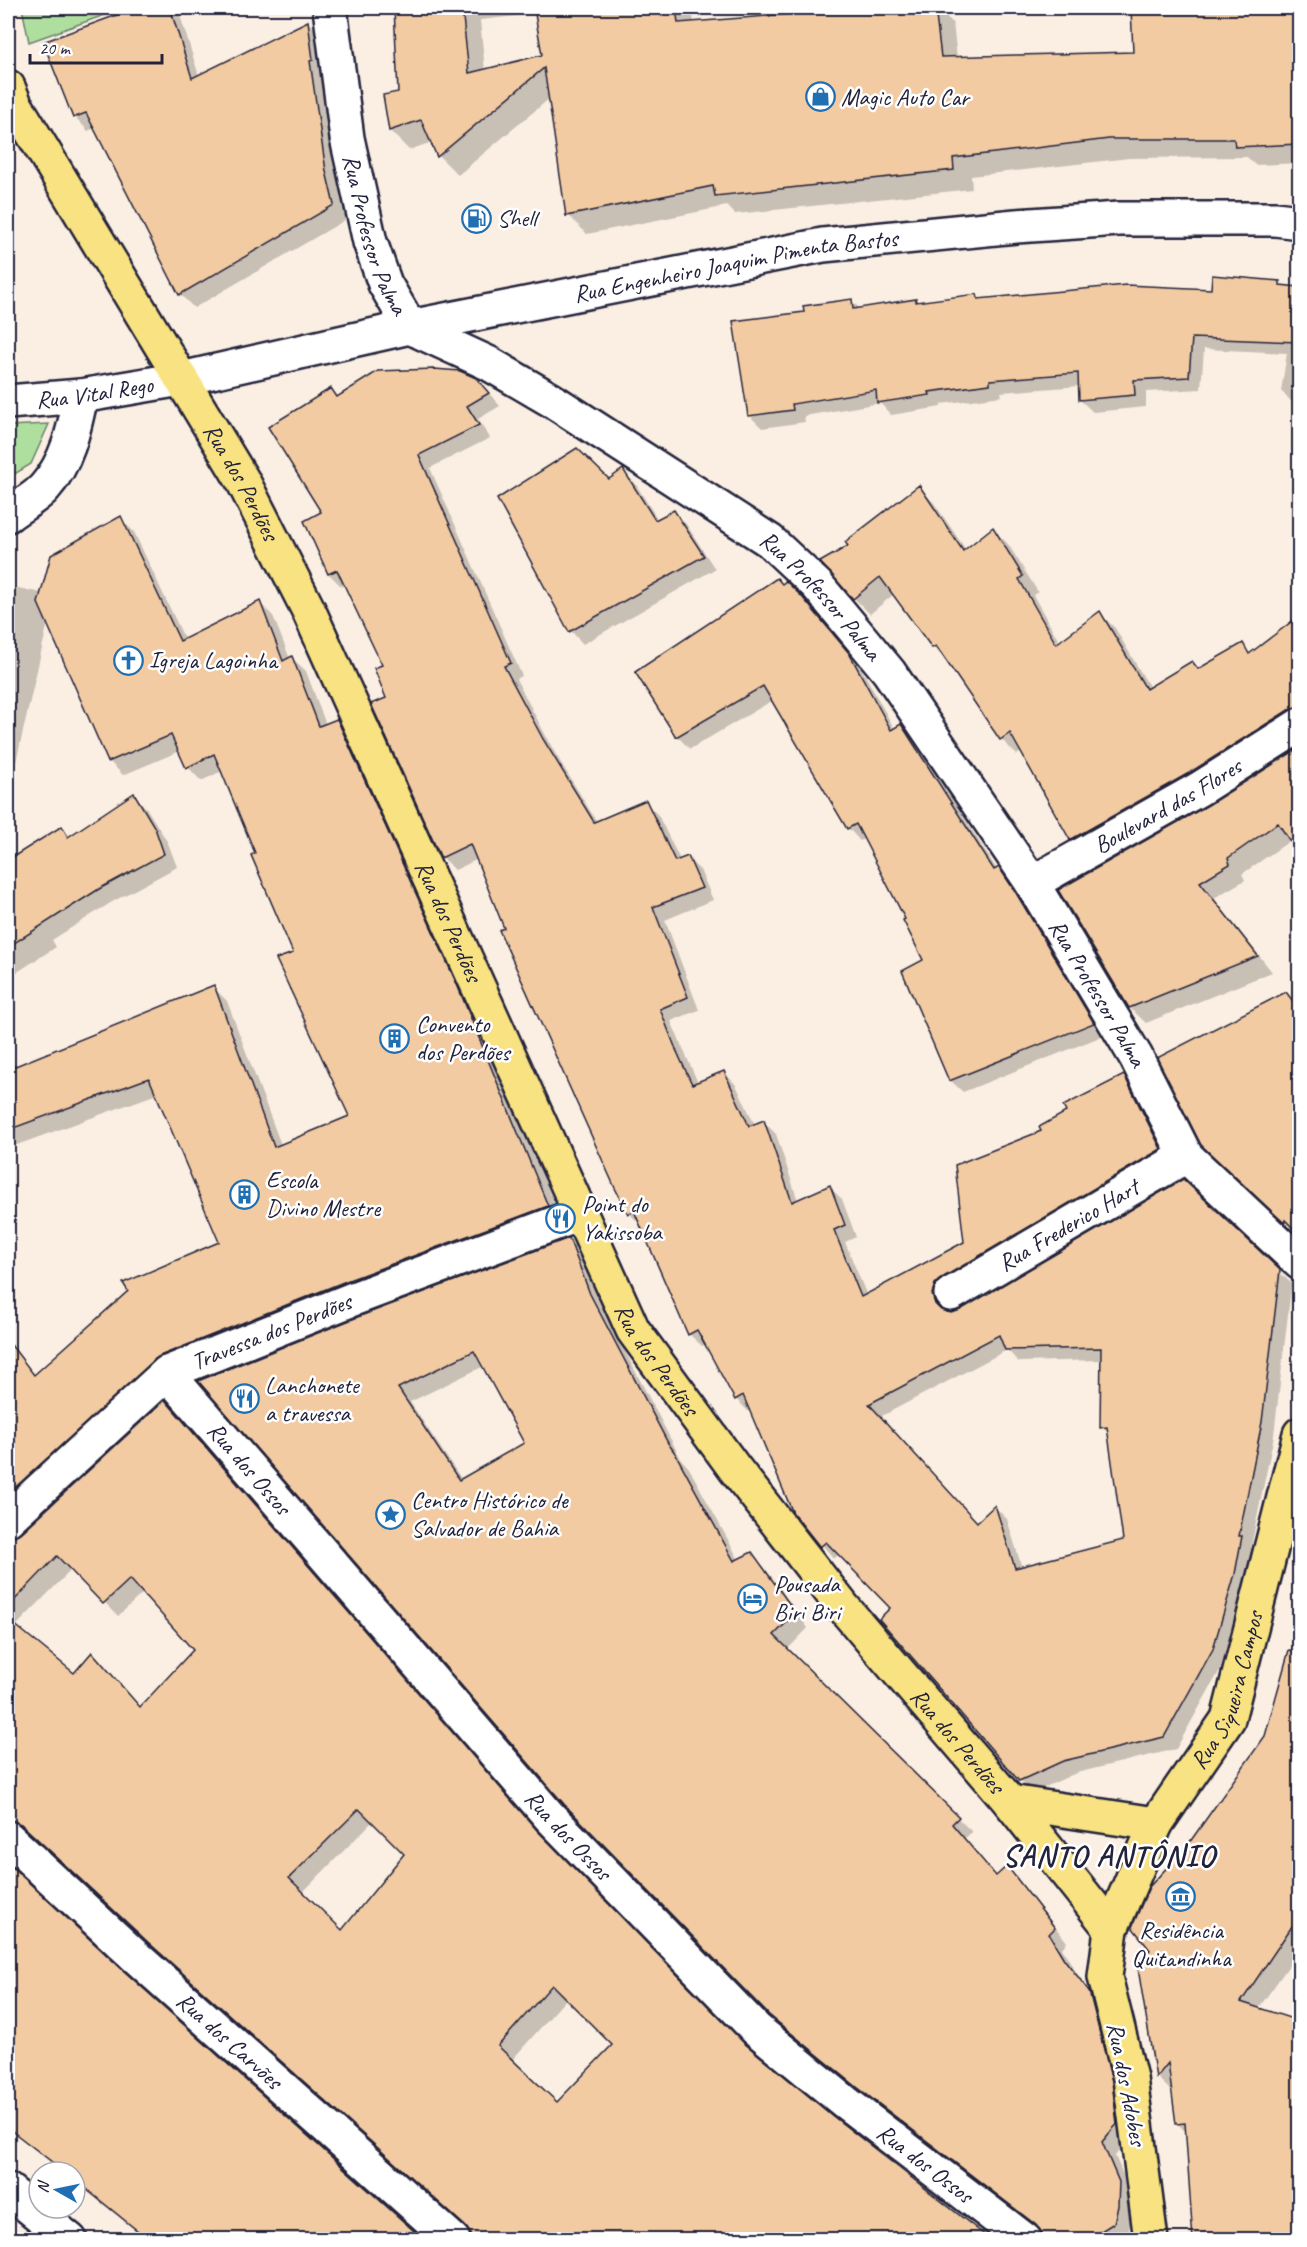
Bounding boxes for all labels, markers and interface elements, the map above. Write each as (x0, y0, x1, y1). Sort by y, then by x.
scale bar (30, 27, 162, 65)
text: 20 m (39, 37, 72, 59)
shop icon: Magic Auto Car (804, 81, 836, 113)
place label: Magic Auto Car (841, 82, 971, 112)
street label: Rua Professor Palma (336, 152, 415, 321)
fuel station icon: Shell (460, 202, 492, 234)
place label: Shell (497, 203, 540, 233)
street label: Rua Engenheiro Joaquim Pimenta Bastos (571, 222, 902, 309)
street label: Rua Vital Rego (35, 369, 157, 415)
street label: Rua dos Perdões (197, 418, 287, 548)
street label: Rua Professor Palma (755, 524, 889, 668)
church icon: Igreja Lagoinha (112, 644, 144, 676)
place label: Igreja Lagoinha (149, 645, 279, 675)
street label: Boulevard das Flores (1088, 750, 1248, 860)
street label: Rua dos Perdões (408, 856, 490, 989)
street label: Rua Professor Palma (1042, 914, 1154, 1073)
place label: Convento dos Perdões (416, 1009, 512, 1067)
building icon: Convento dos Perdões (379, 1022, 411, 1054)
place label: Escola Divino Mestre (266, 1165, 382, 1223)
street label: Rua Frederico Hart (993, 1171, 1147, 1278)
building icon: Escola Divino Mestre (229, 1178, 261, 1210)
place label: Point do Yakissoba (582, 1189, 663, 1247)
restaurant icon: Point do Yakissoba (545, 1202, 577, 1234)
street label: Travessa dos Perdões (187, 1285, 358, 1377)
street label: Rua dos Perdões (608, 1299, 707, 1424)
place label: Lanchonete a travessa (265, 1370, 361, 1428)
restaurant icon: Lanchonete a travessa (228, 1383, 260, 1415)
street label: Rua dos Ossos (201, 1416, 299, 1523)
place label: Centro Histórico de Salvador de Bahia (411, 1485, 570, 1543)
place icon: Centro Histórico de Salvador de Bahia (374, 1498, 406, 1530)
place label: Pousada Biri Biri (774, 1569, 843, 1627)
hotel icon: Pousada Biri Biri (737, 1582, 769, 1614)
street label: Rua Siqueira Campos (1183, 1606, 1270, 1775)
street label: Rua dos Perdões (904, 1682, 1013, 1802)
street label: Rua dos Ossos (518, 1784, 619, 1888)
district label: SANTO ANTÔNIO (1003, 1837, 1218, 1875)
museum icon: Residência Quitandinha (1165, 1881, 1197, 1913)
place label: Residência Quitandinha (1131, 1915, 1232, 1973)
street label: Rua dos Carvões (170, 1985, 290, 2097)
street label: Rua dos Adobes (1100, 2020, 1154, 2150)
street label: Rua dos Ossos (871, 2117, 981, 2211)
north arrow (27, 2160, 87, 2220)
text: N (33, 2178, 54, 2194)

